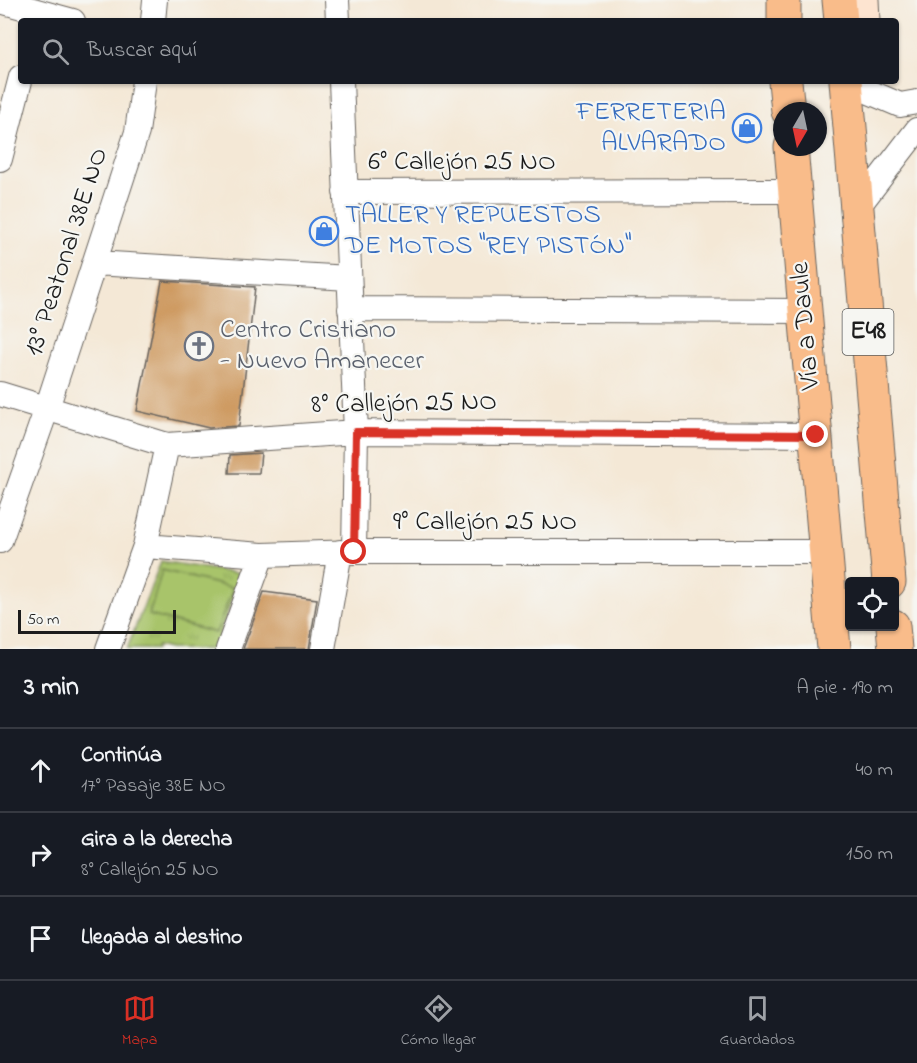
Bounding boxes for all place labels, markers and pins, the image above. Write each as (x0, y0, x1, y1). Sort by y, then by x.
place label: FERRETERIA ALVARADO (575, 93, 726, 163)
shop icon: FERRETERIA ALVARADO (731, 112, 763, 144)
place label: TALLER Y REPUESTOS DE MOTOS "REY PISTÓN" (344, 196, 632, 266)
shop icon: TALLER Y REPUESTOS DE MOTOS "REY PISTÓN" (308, 215, 340, 247)
place label: Centro Cristiano - Nuevo Amanecer (220, 311, 424, 381)
church icon: Centro Cristiano - Nuevo Amanecer (183, 330, 215, 362)

